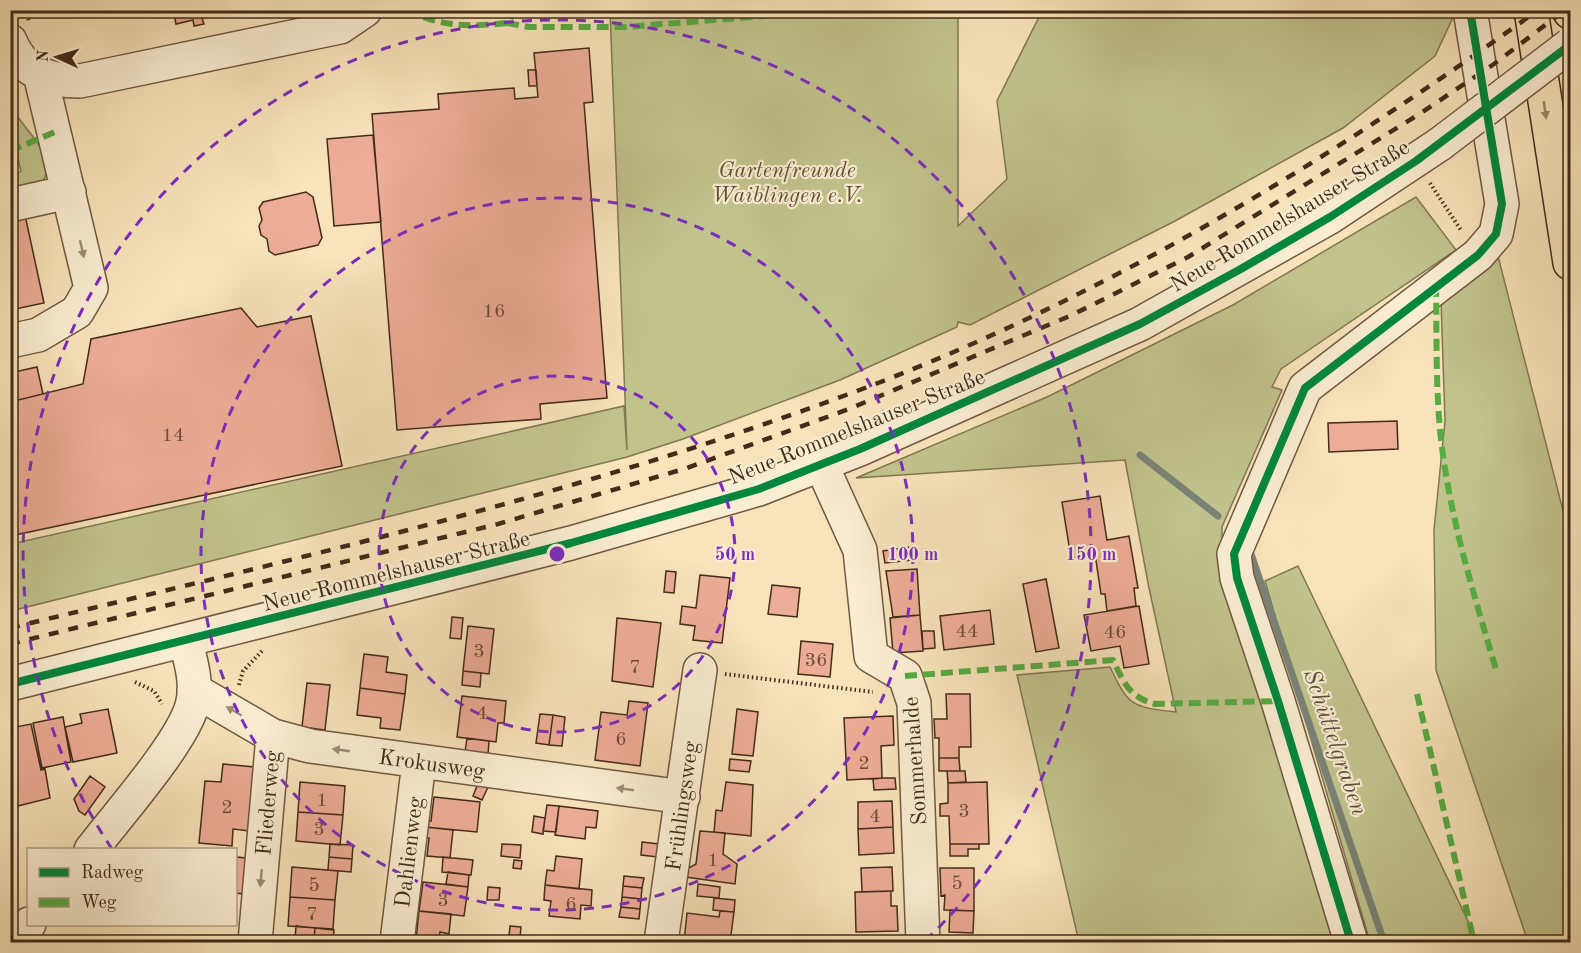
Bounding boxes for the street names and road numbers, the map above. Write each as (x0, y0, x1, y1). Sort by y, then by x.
street label: Neue Rommelshauser Straße (1167, 137, 1413, 297)
street label: Neue Rommelshauser Straße (725, 366, 988, 489)
street label: Neue Rommelshauser Straße (261, 528, 532, 616)
street label: Sommerhalde (901, 696, 931, 826)
street label: Frühlingsweg (663, 740, 703, 873)
street label: Krokusweg (377, 747, 487, 783)
street label: Fliederweg (253, 750, 285, 857)
street label: Dahlienweg (392, 795, 428, 909)

